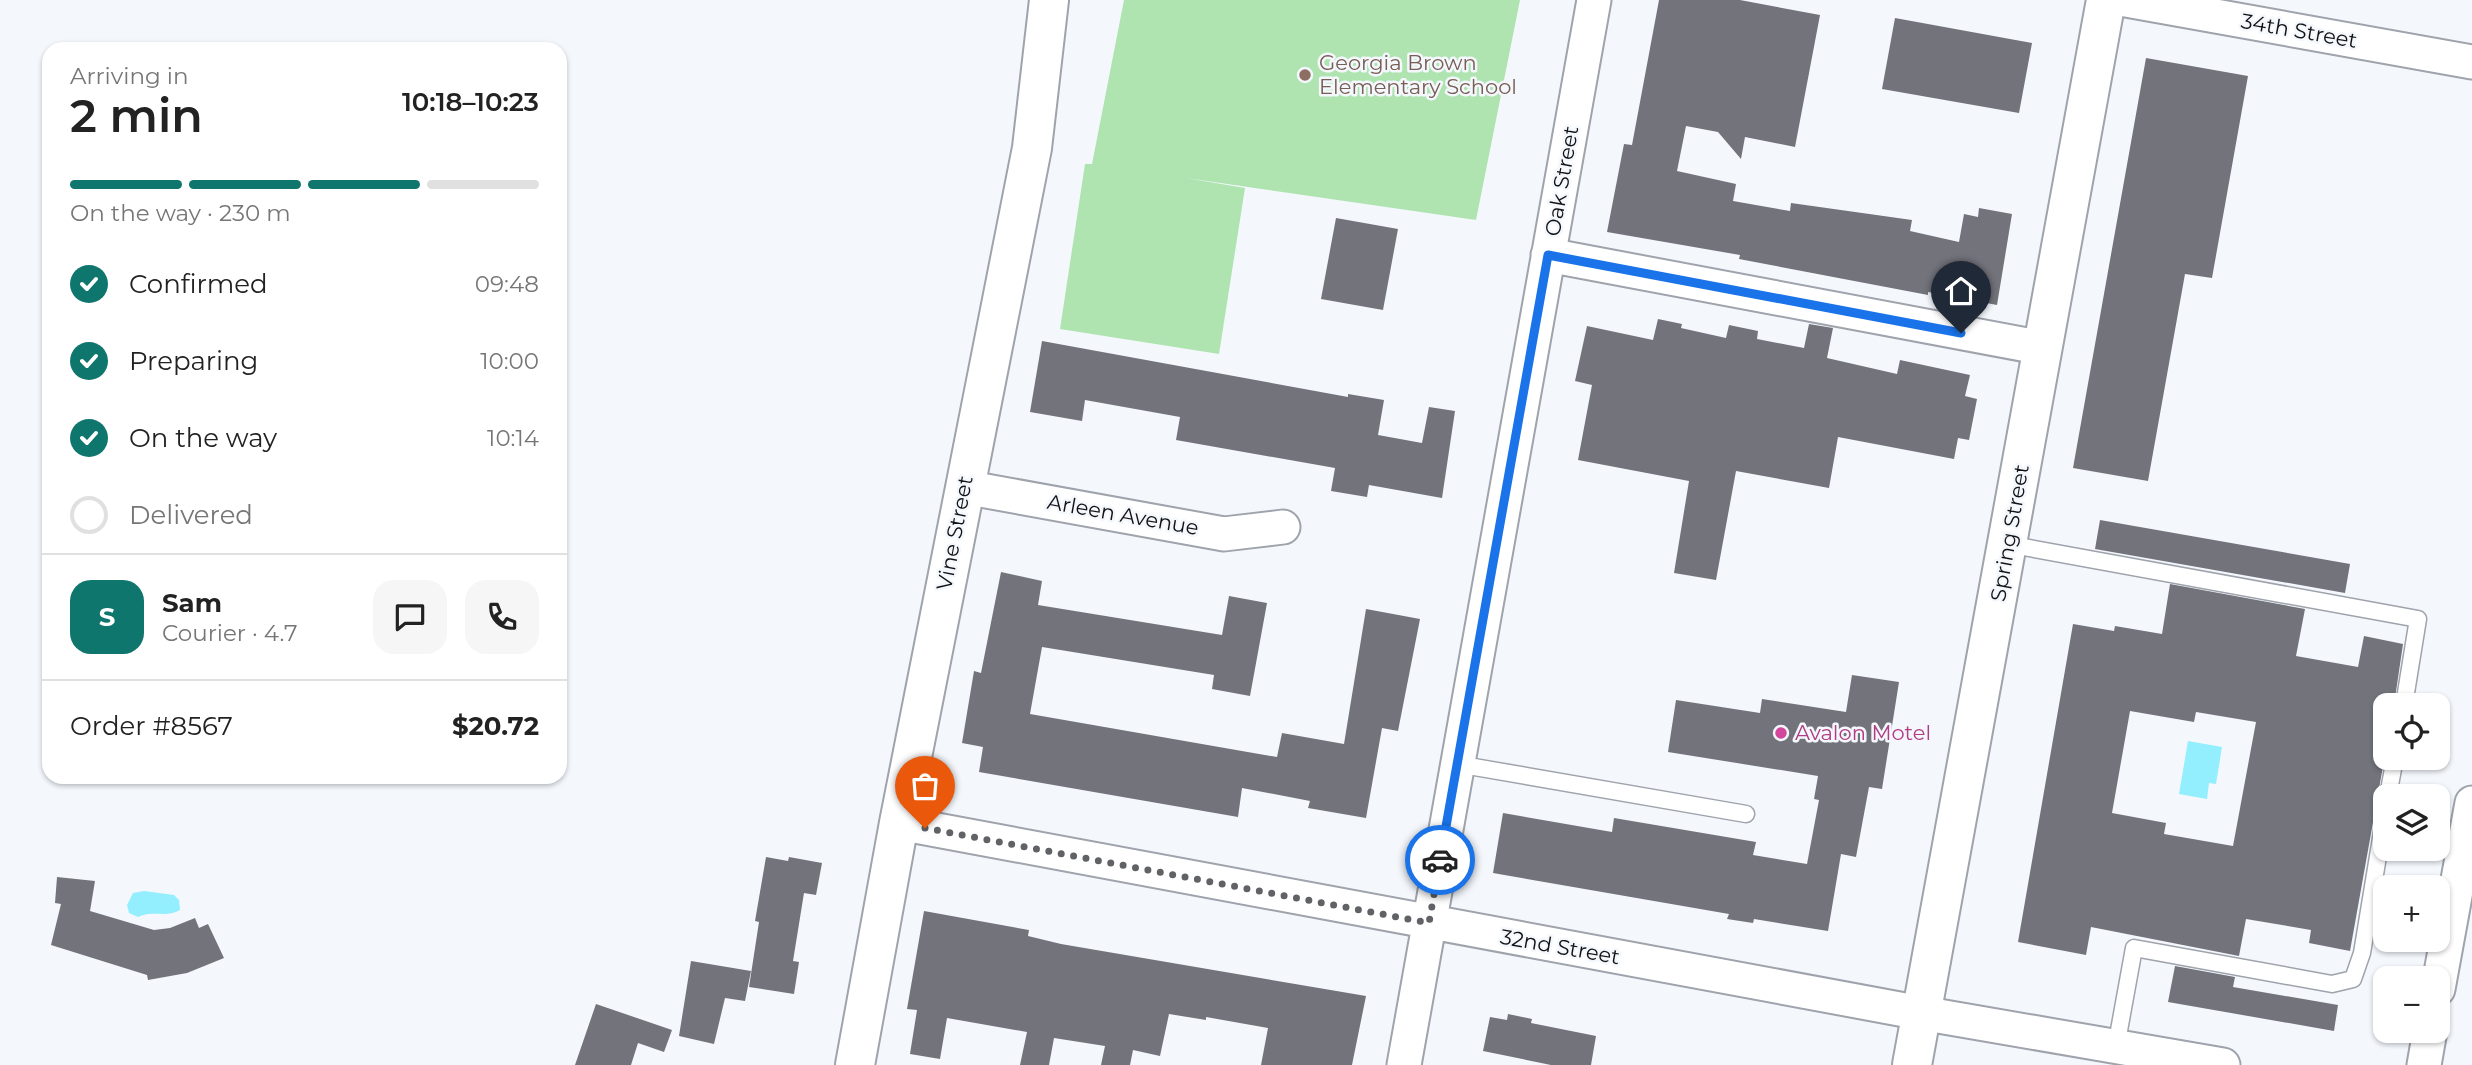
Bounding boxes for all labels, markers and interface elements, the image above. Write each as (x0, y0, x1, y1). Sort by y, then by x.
street label: 34th Street (2239, 8, 2359, 53)
place label: Georgia Brown Elementary School (1319, 50, 1517, 99)
text: Arriving in (70, 62, 189, 90)
marker: Georgia Brown Elementary School (1297, 67, 1313, 83)
text: 10:18–10:23 (402, 86, 539, 118)
text: 2 min (70, 87, 203, 144)
street label: Oak Street (1540, 124, 1584, 238)
text: On the way · 230 m (70, 199, 291, 227)
pin (1931, 261, 1991, 333)
icon: check (70, 265, 108, 303)
text: Confirmed (129, 268, 268, 300)
text: 09:48 (475, 270, 539, 298)
icon: home (1942, 272, 1980, 310)
icon: check (70, 342, 108, 380)
text: Preparing (129, 345, 258, 377)
text: 10:00 (480, 347, 539, 375)
icon: check (70, 419, 108, 457)
text: On the way (129, 422, 277, 454)
text: 10:14 (487, 424, 539, 452)
street label: Spring Street (1985, 462, 2034, 603)
street label: Vine Street (931, 474, 978, 592)
street label: Arleen Avenue (1045, 489, 1201, 540)
text: Delivered (129, 499, 253, 531)
button: chat (373, 580, 447, 654)
button: phone (465, 580, 539, 654)
text: Sam (162, 587, 222, 619)
text: S (99, 601, 115, 633)
text: Courier · 4.7 (162, 619, 298, 647)
map controls (2373, 693, 2450, 1043)
button: locate (2373, 693, 2450, 770)
text: Order #8567 (70, 710, 233, 742)
text: $20.72 (452, 710, 539, 742)
place label: Avalon Motel (1795, 720, 1931, 745)
marker: Avalon Motel (1773, 725, 1789, 741)
pin (895, 756, 955, 828)
icon: bag (906, 767, 944, 805)
button: layers (2373, 784, 2450, 861)
courier (1405, 825, 1475, 895)
icon: car (1421, 841, 1459, 879)
button: + (2373, 875, 2450, 952)
street label: 32nd Street (1498, 924, 1622, 969)
button: − (2373, 966, 2450, 1043)

